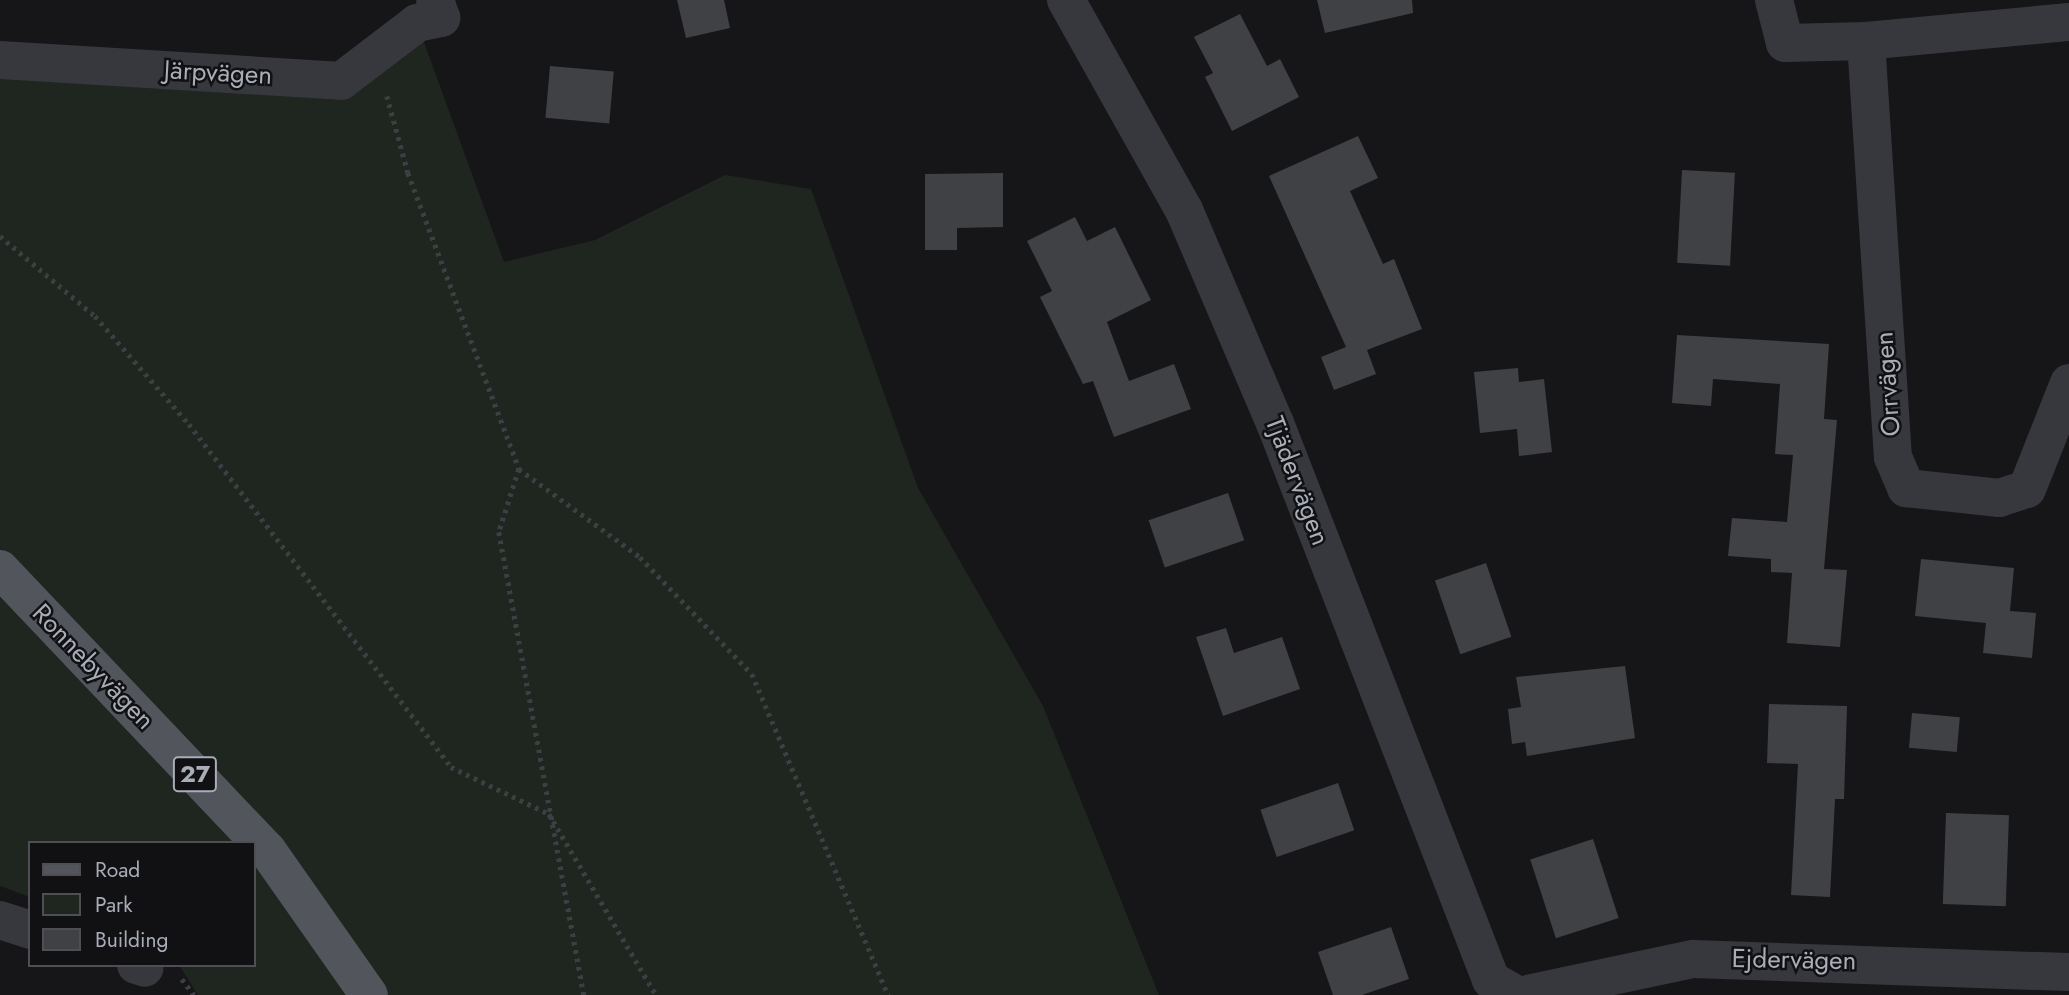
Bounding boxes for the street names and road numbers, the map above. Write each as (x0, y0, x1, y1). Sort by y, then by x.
street label: Järpvägen (163, 55, 273, 91)
street label: Orrvägen (1869, 331, 1907, 437)
street label: Tjädervägen (1258, 412, 1336, 550)
street label: Ronnebyvägen (26, 598, 160, 736)
road number: 27 (172, 754, 218, 794)
street label: Ejdervägen (1731, 943, 1857, 977)

